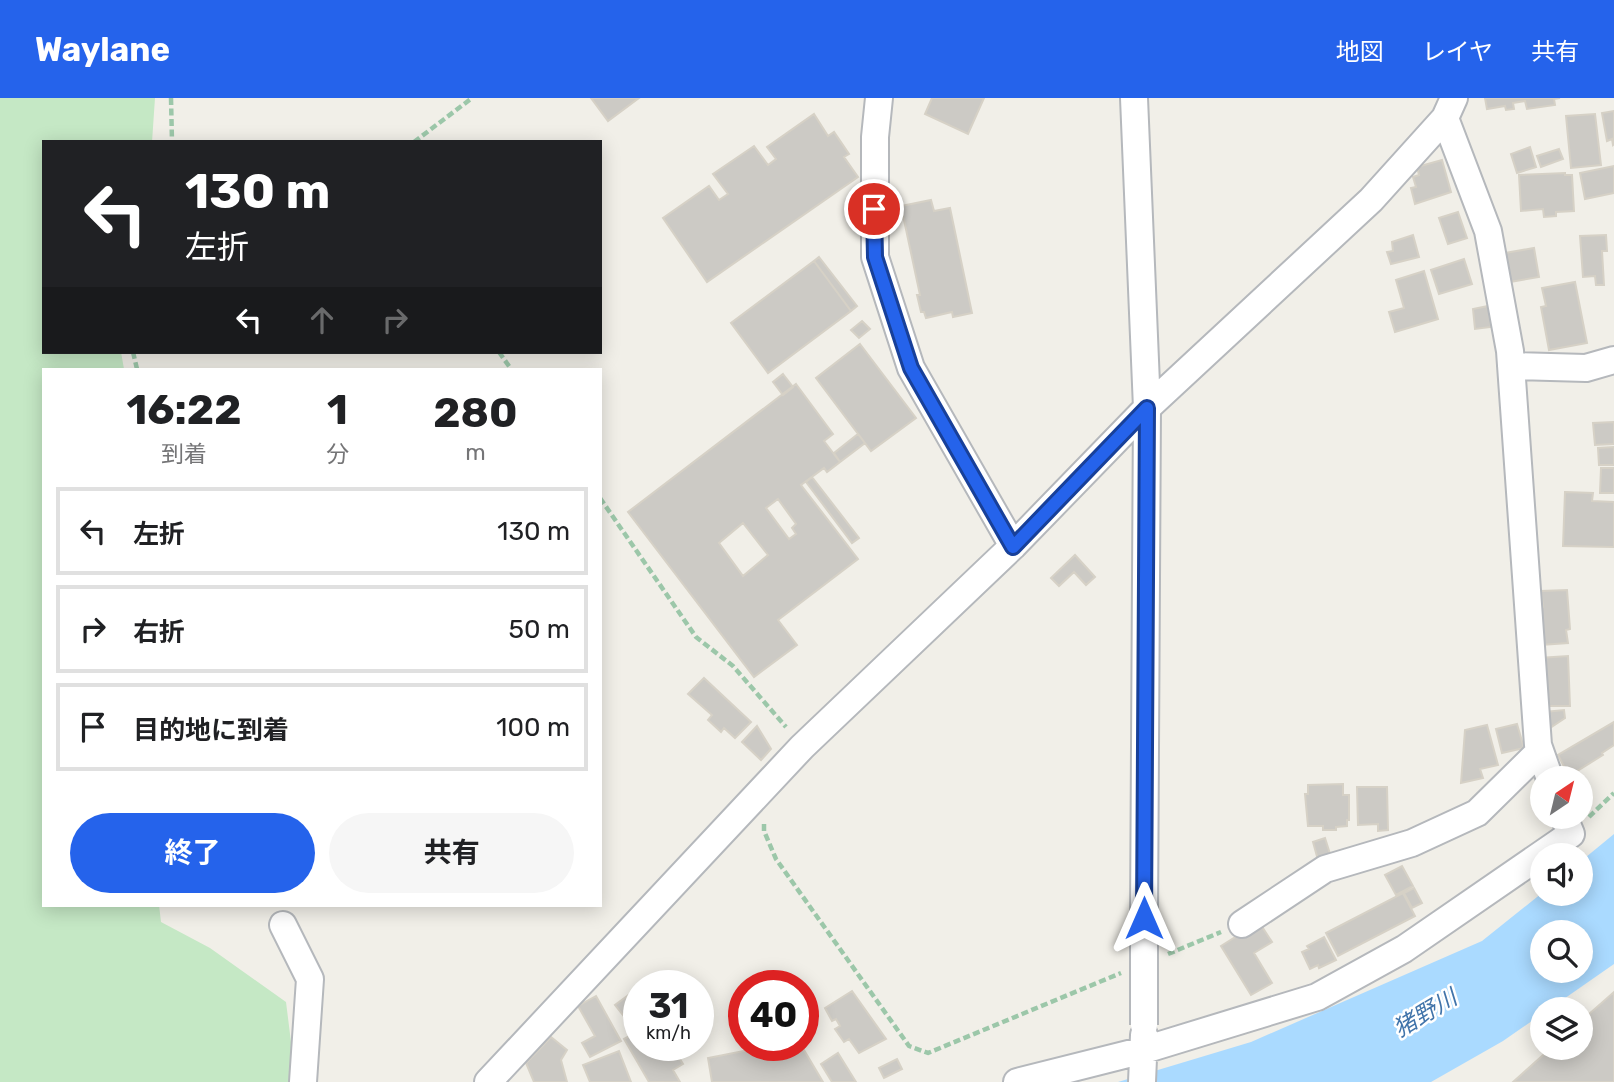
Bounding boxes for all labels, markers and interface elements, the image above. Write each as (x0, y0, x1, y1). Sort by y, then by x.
text: Waylane (35, 30, 170, 69)
text: 地図 (1336, 38, 1384, 66)
text: レイヤ (1422, 38, 1493, 66)
text: 共有 (1531, 38, 1579, 66)
text: 130 m (185, 162, 330, 220)
icon: left (70, 168, 161, 259)
pin (844, 179, 904, 239)
icon: arrive (855, 190, 893, 228)
text: 左折 (185, 228, 249, 266)
icon: left (230, 301, 268, 339)
icon: ahead (303, 301, 341, 339)
icon: right (376, 301, 414, 339)
text: 16:22 (126, 385, 241, 435)
text: 1 (327, 385, 348, 435)
text: 280 (433, 388, 518, 438)
text: m (465, 438, 486, 466)
text: 到着 (161, 440, 207, 468)
text: 分 (326, 440, 349, 468)
icon: left (74, 512, 112, 550)
text: 130 m (497, 516, 570, 547)
text: 左折 (133, 519, 185, 550)
icon: right (74, 610, 112, 648)
text: 50 m (509, 614, 570, 645)
text: 右折 (133, 617, 185, 648)
icon: arrive (74, 708, 112, 746)
text: 100 m (496, 712, 570, 743)
text: 目的地に到着 (133, 715, 289, 746)
north arrow (1530, 766, 1592, 830)
map controls (1530, 766, 1593, 1060)
button: 終了 (70, 813, 315, 893)
button: 共有 (329, 813, 574, 893)
button: sound (1530, 843, 1593, 906)
position arrow (1107, 881, 1181, 955)
button: search (1530, 920, 1593, 983)
speed limit sign: 40 (728, 970, 819, 1061)
water label: 猪野川 (1388, 982, 1464, 1043)
text: 31 (649, 985, 688, 1027)
button: layers (1530, 997, 1593, 1060)
text: km/h (646, 1022, 691, 1044)

